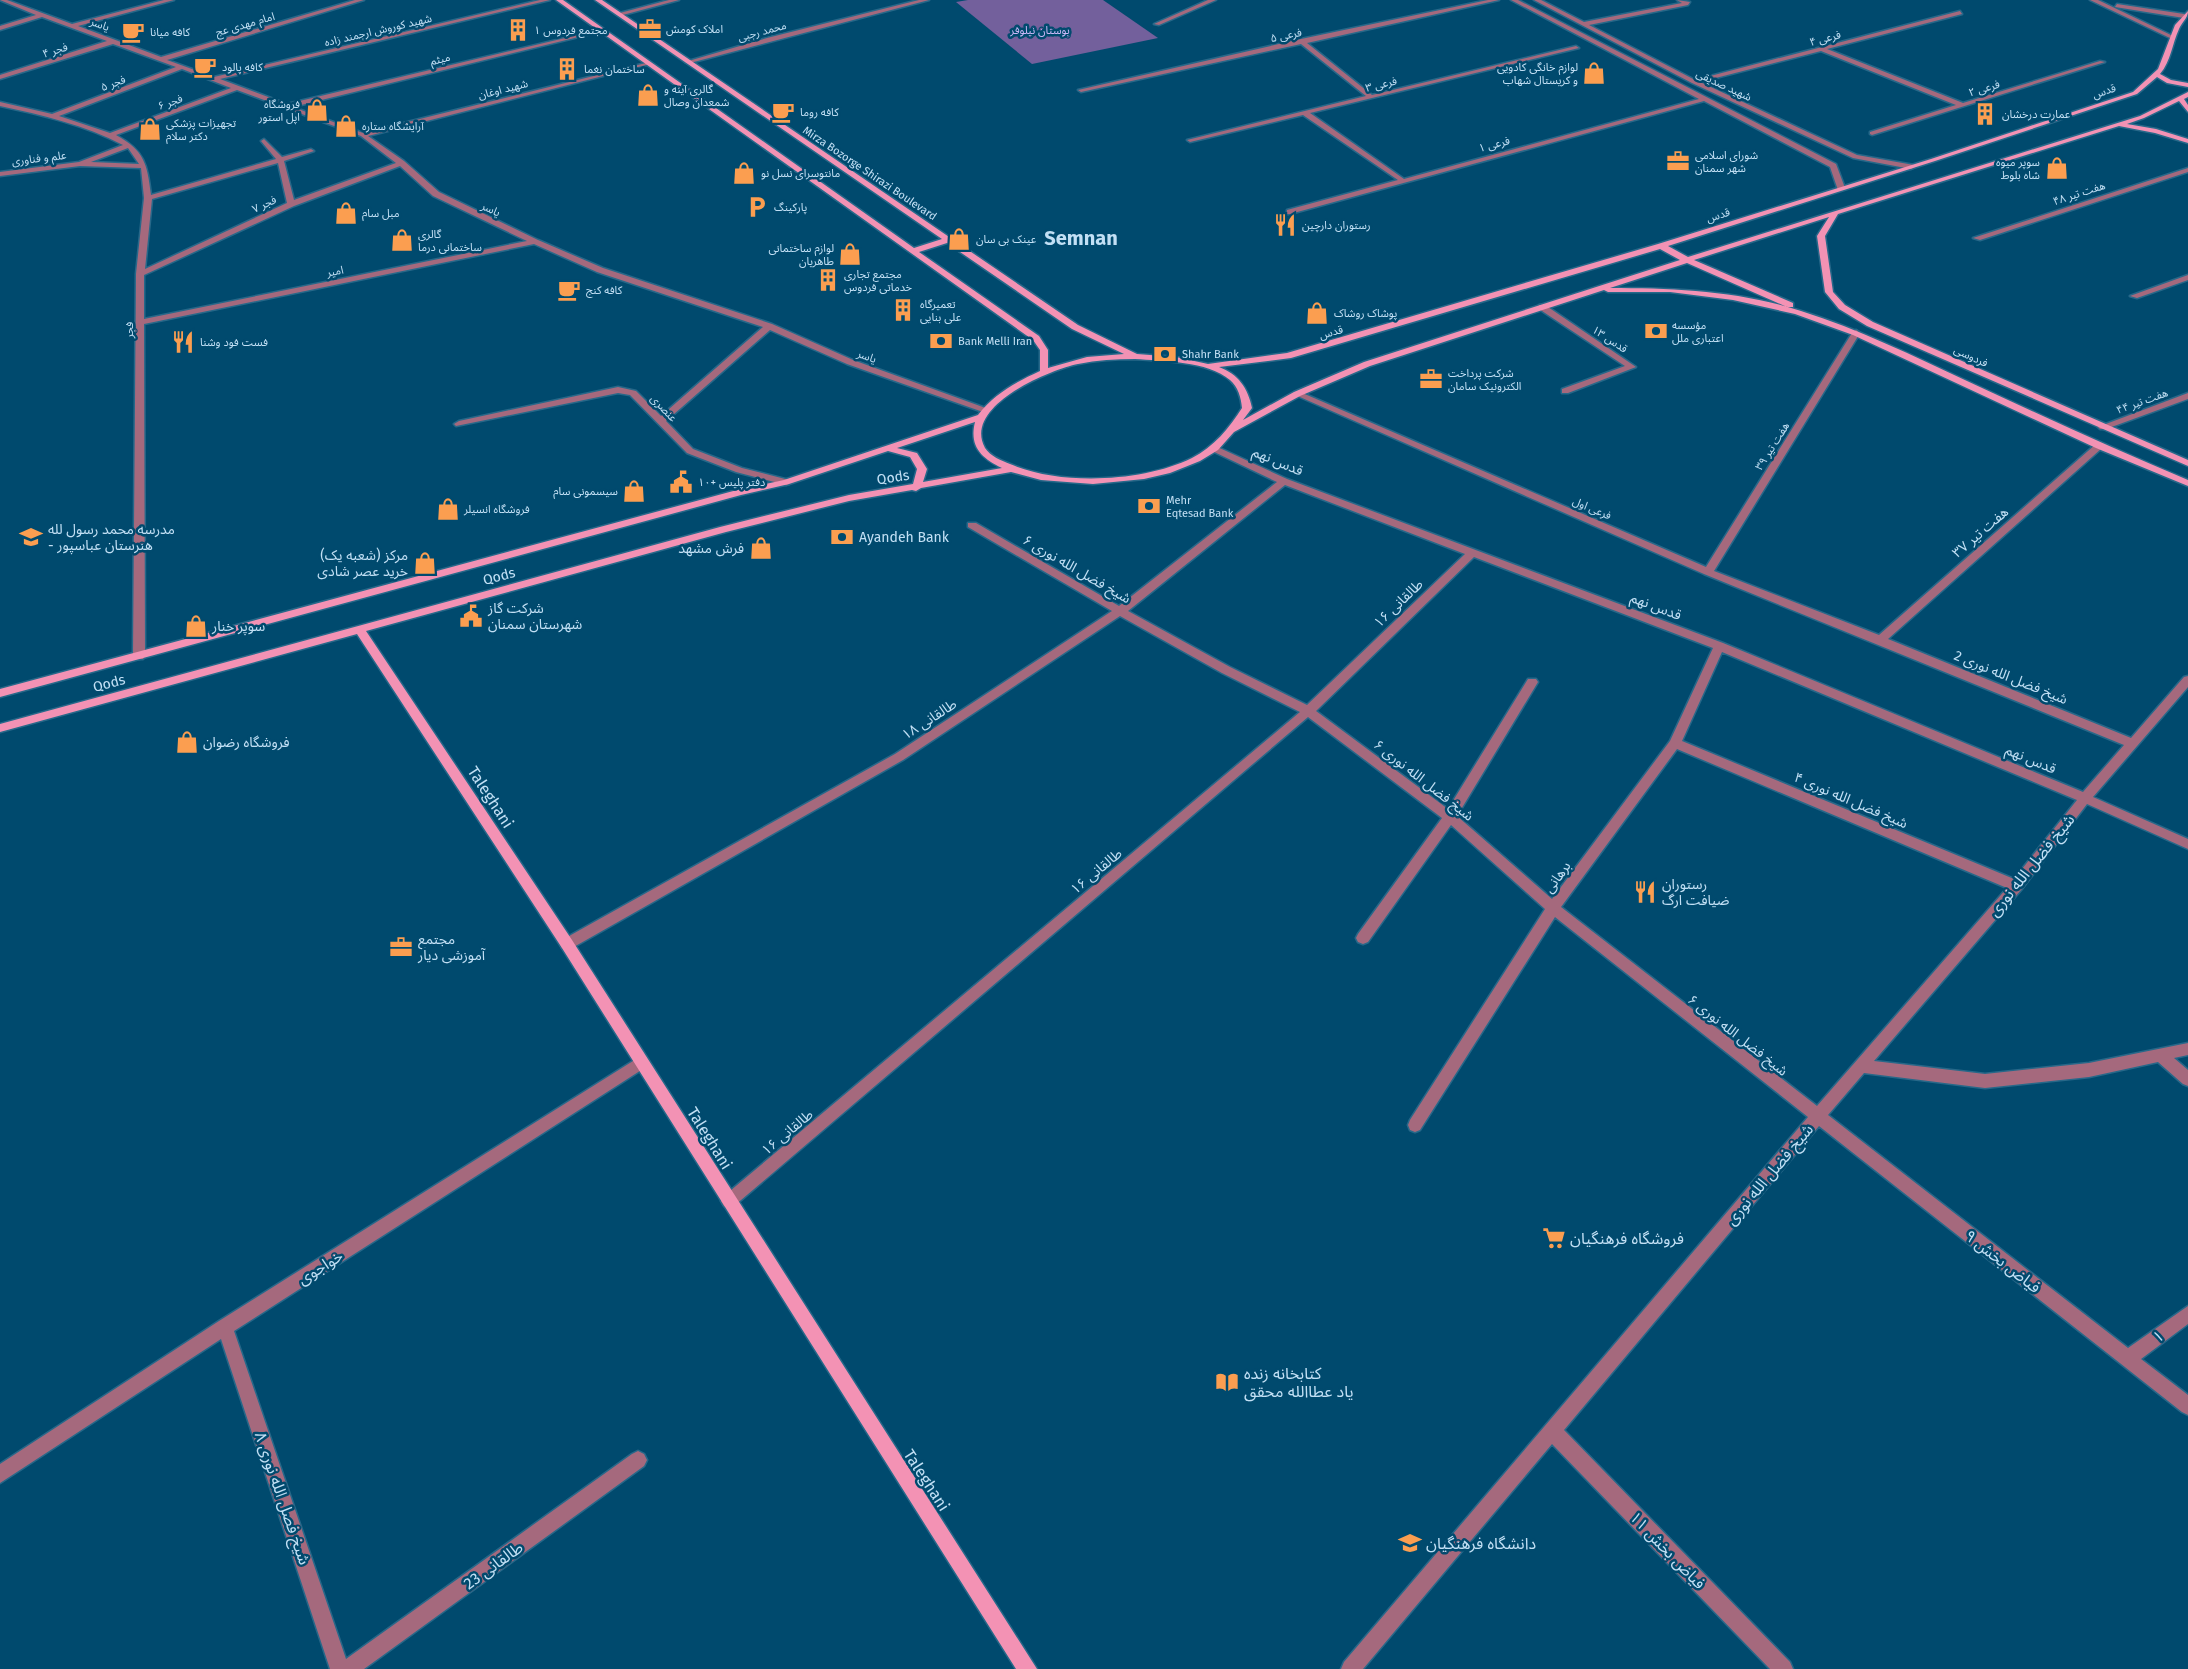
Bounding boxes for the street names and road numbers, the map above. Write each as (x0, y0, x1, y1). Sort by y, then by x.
street label: امام مهدی عج (214, 10, 277, 40)
street label: شهید کوروش ارجمند زاده (323, 12, 433, 49)
street label: یاسر (87, 15, 111, 34)
street label: محمد رجبی (736, 19, 788, 44)
street label: فرعی ۵ (1269, 26, 1303, 45)
street label: فرعی ۴ (1808, 28, 1842, 49)
street label: فجر ۴ (41, 40, 69, 61)
street label: میثم (429, 51, 452, 70)
street label: شهید صدیقی (1694, 67, 1754, 104)
street label: فجر ۵ (99, 73, 127, 94)
street label: فرعی ۳ (1364, 74, 1398, 95)
street label: شهید اوغان (477, 77, 530, 102)
street label: فرعی ۲ (1967, 78, 2001, 99)
street label: قدس (2091, 81, 2118, 102)
street label: فجر ۶ (156, 92, 184, 113)
street label: Mirza Bozorge Shirazi Boulevard (800, 124, 939, 223)
street label: فرعی ۱ (1477, 134, 1511, 155)
street label: علم و فناوری (11, 149, 68, 170)
street label: هفت تیر ۴۸ (2051, 179, 2107, 208)
street label: فجر ۷ (250, 193, 279, 216)
street label: یاسر (478, 199, 502, 220)
street label: قدس (1705, 206, 1732, 225)
street label: امیر (325, 264, 345, 280)
street label: فجر (123, 322, 136, 339)
street label: قدس (1318, 323, 1345, 342)
street label: قدس ۱۳ (1590, 323, 1630, 356)
street label: فردوسی (1952, 343, 1990, 370)
street label: یاسر (854, 347, 878, 366)
street label: هفت تیر ۴۴ (2115, 386, 2170, 417)
street label: عنصری (648, 392, 680, 425)
street label: هفت تیر ۳۹ (1753, 420, 1792, 473)
street label: قدس نهم (1249, 443, 1306, 481)
street label: Qods (876, 466, 911, 488)
street label: فرعی اول (1571, 495, 1613, 522)
street label: هفت تیر ۳۷ (1949, 503, 2012, 561)
street label: شیخ فضل الله نوری ۶ (1019, 532, 1134, 609)
street label: Qods (481, 564, 518, 589)
street label: طالقانی ۱۶ (1370, 576, 1427, 631)
street label: قدس نهم (1627, 589, 1684, 626)
street label: شیخ فضل الله نوری 2 (1951, 647, 2070, 710)
street label: Qods (91, 671, 128, 696)
street label: طالقانی ۱۸ (899, 695, 960, 743)
street label: شیخ فضل الله نوری ۶ (1369, 736, 1477, 826)
street label: قدس نهم (2002, 741, 2059, 779)
street label: Taleghani (464, 763, 518, 832)
street label: شیخ فضل الله نوری ۴ (1791, 769, 1910, 834)
street label: شیخ فضل الله نوری (1984, 810, 2081, 922)
street label: طالقانی ۱۶ (1067, 845, 1126, 898)
street label: برهانی (1540, 858, 1575, 896)
street label: شیخ فضل الله نوری ۶ (1683, 991, 1791, 1081)
street label: Taleghani (683, 1104, 736, 1173)
street label: طالقانی ۱۶ (758, 1106, 817, 1159)
street label: شیخ فضل الله نوری (1722, 1120, 1819, 1231)
street label: فیاض بخش ۹ (1961, 1226, 2044, 1297)
street label: خواجوی (294, 1246, 346, 1289)
street label: ۱ (2149, 1326, 2168, 1347)
street label: شیخ فصل الله نوری ۸ (248, 1429, 314, 1568)
street label: Taleghani (900, 1446, 954, 1515)
street label: فیاض بخش ۱۱ (1626, 1508, 1709, 1593)
street label: طالقانی 23 (460, 1538, 527, 1593)

